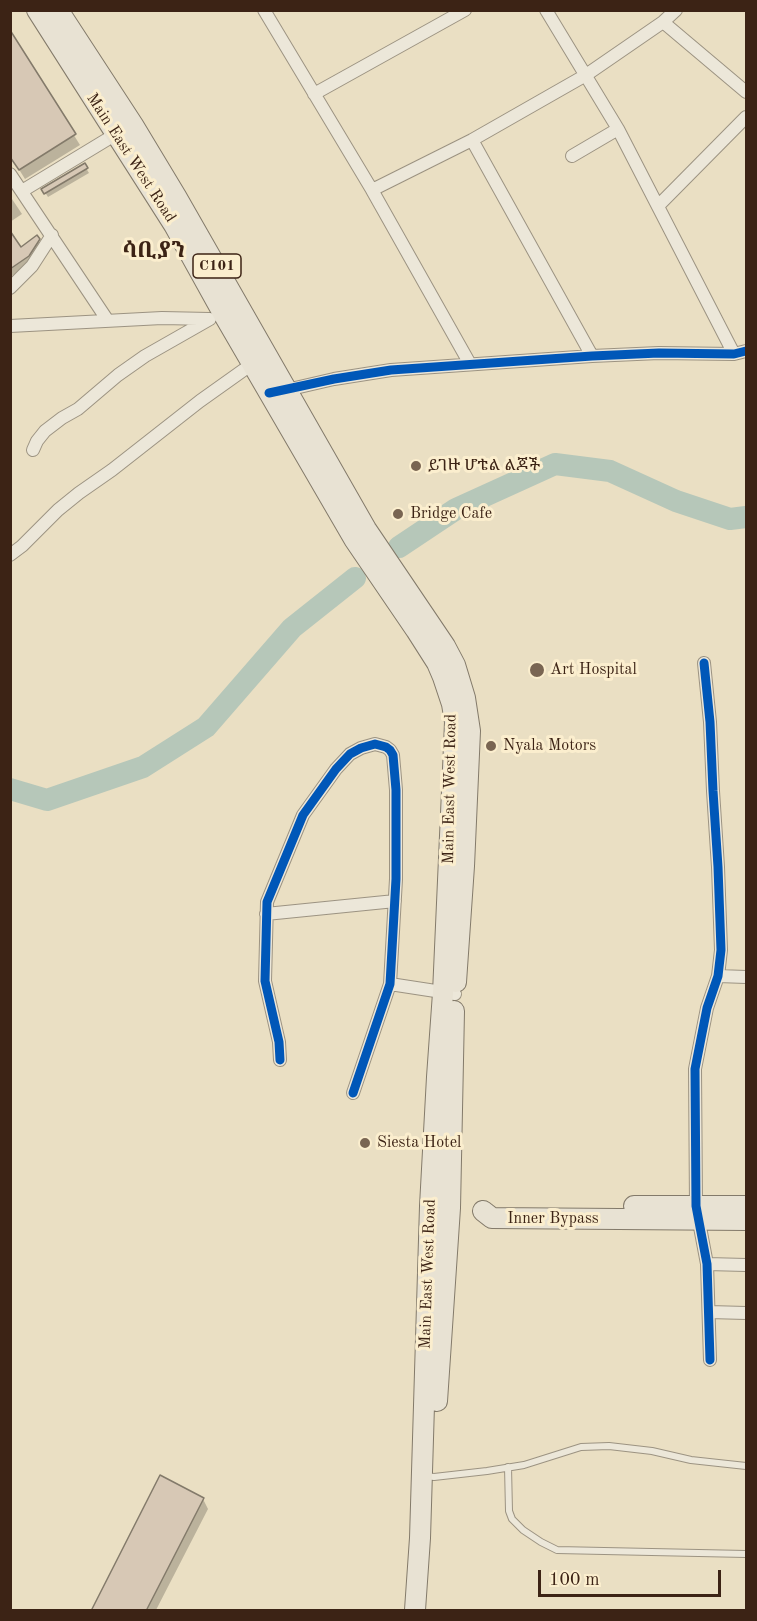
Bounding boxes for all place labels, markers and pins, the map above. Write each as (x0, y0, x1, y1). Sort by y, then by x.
place label: ይገዙ ሆቴል ልጆች (428, 456, 540, 476)
marker: ይገዙ ሆቴል ልጆች (409, 459, 423, 473)
place label: Bridge Cafe (410, 504, 492, 524)
marker: Bridge Cafe (391, 507, 405, 521)
place label: Art Hospital (550, 660, 637, 680)
marker: Art Hospital (528, 661, 546, 679)
place label: Nyala Motors (503, 736, 596, 756)
marker: Nyala Motors (484, 739, 498, 753)
place label: Siesta Hotel (377, 1133, 461, 1153)
marker: Siesta Hotel (358, 1136, 372, 1150)

